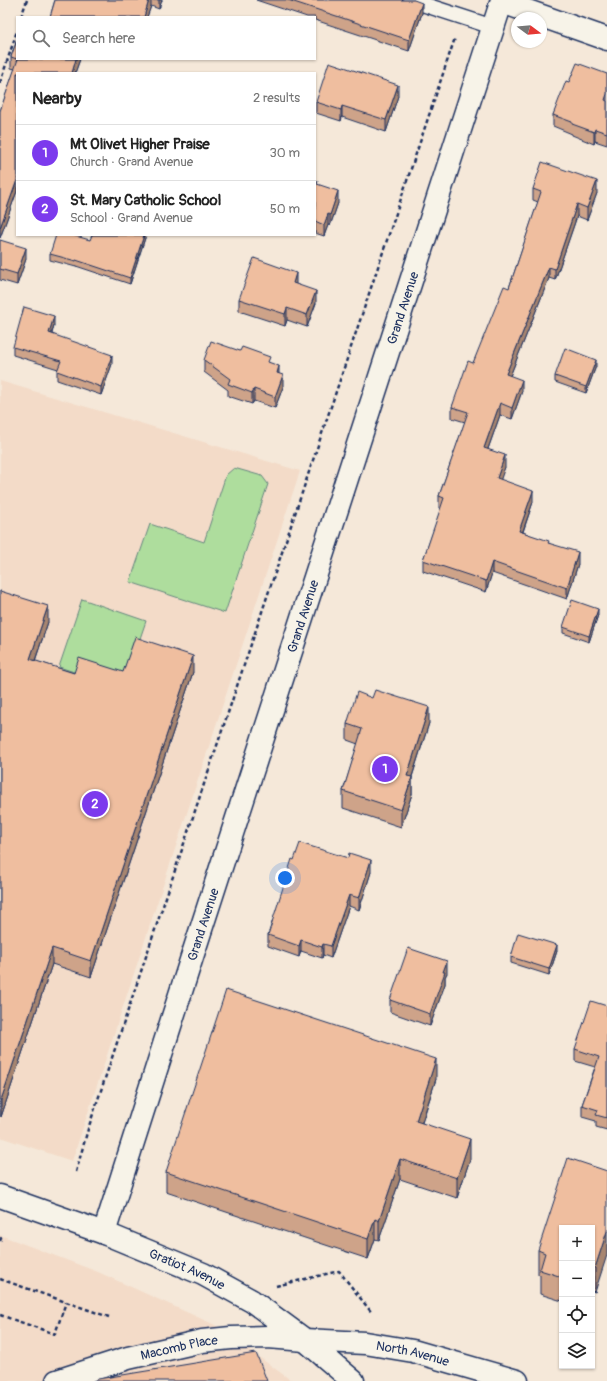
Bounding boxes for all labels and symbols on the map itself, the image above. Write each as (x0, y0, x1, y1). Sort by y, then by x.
north arrow (511, 12, 547, 48)
street label: Grand Avenue (384, 269, 423, 347)
street label: Grand Avenue (284, 577, 323, 655)
pin: 1 (372, 754, 398, 784)
pin: 2 (82, 789, 108, 819)
your location (275, 868, 295, 888)
street label: Grand Avenue (184, 886, 223, 963)
street label: Gratiot Avenue (147, 1246, 228, 1294)
street label: Macomb Place (139, 1332, 219, 1364)
street label: North Avenue (375, 1338, 452, 1370)

